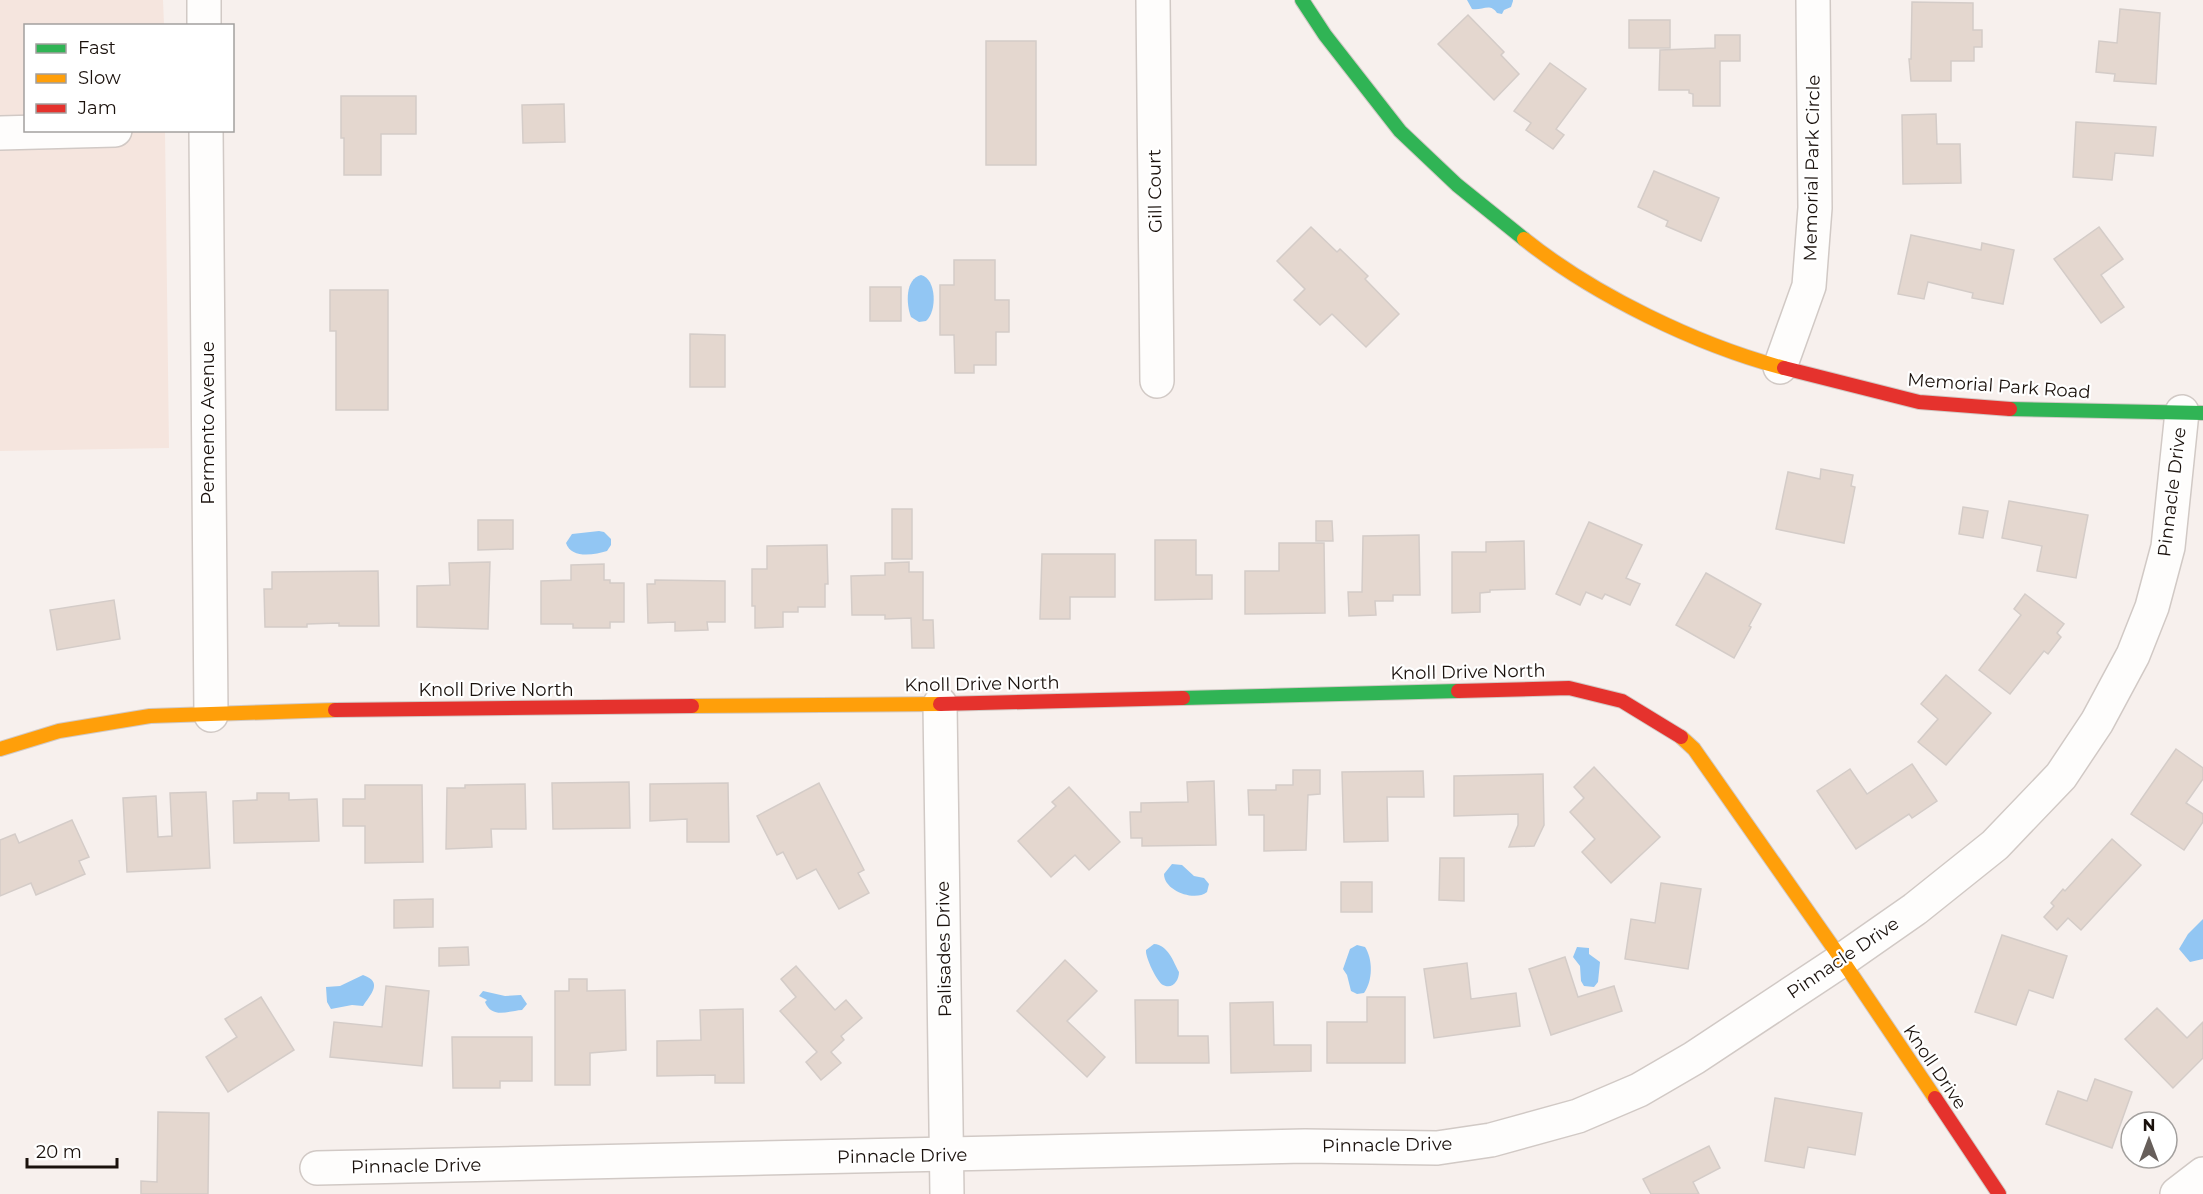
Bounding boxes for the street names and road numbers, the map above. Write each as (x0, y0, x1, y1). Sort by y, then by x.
street label: Memorial Park Circle (1799, 74, 1825, 262)
street label: Gill Court (1143, 149, 1167, 233)
street label: Permento Avenue (197, 341, 219, 505)
street label: Memorial Park Road (1907, 369, 2091, 403)
street label: Pinnacle Drive (2153, 426, 2191, 558)
street label: Knoll Drive North (1390, 660, 1546, 684)
street label: Knoll Drive North (904, 672, 1060, 696)
street label: Knoll Drive North (418, 679, 574, 701)
street label: Palisades Drive (932, 881, 956, 1017)
street label: Pinnacle Drive (1783, 912, 1903, 1004)
street label: Knoll Drive (1899, 1020, 1971, 1114)
street label: Pinnacle Drive (1322, 1133, 1452, 1157)
street label: Pinnacle Drive (837, 1144, 967, 1168)
street label: Pinnacle Drive (351, 1154, 481, 1178)

